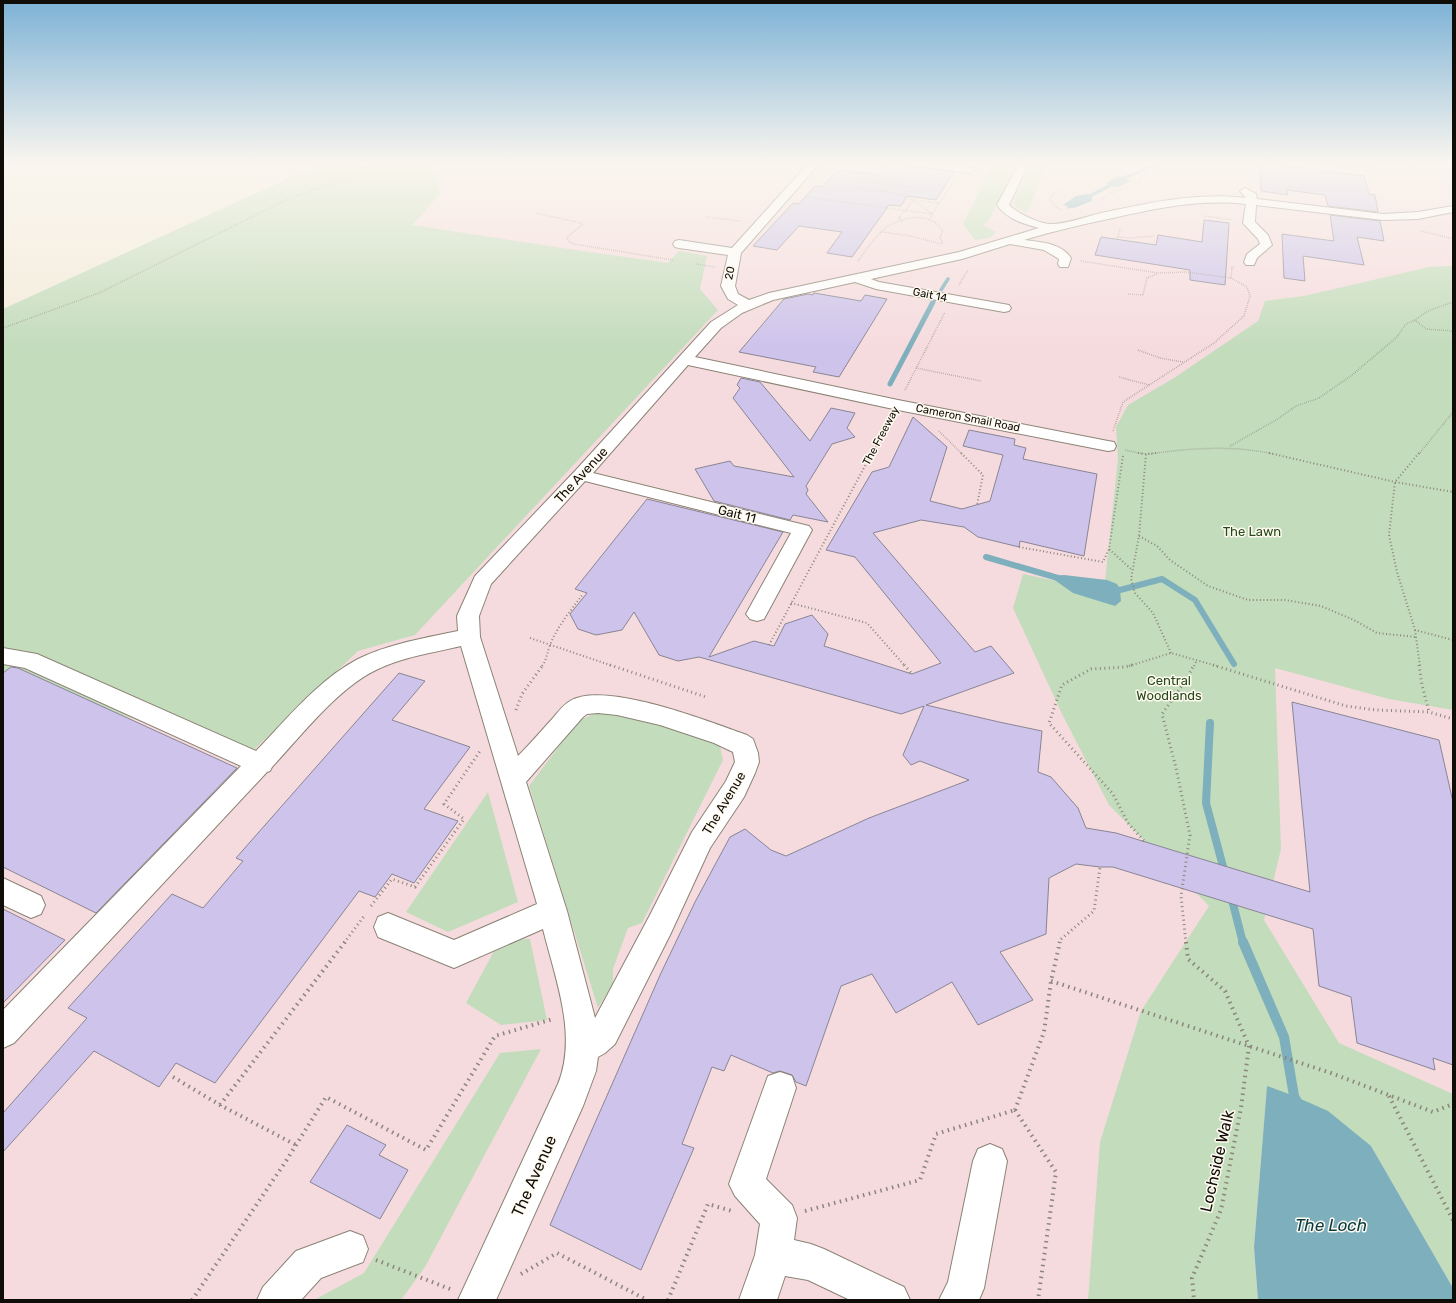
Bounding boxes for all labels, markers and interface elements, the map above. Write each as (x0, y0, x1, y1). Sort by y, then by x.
street label: 20 (722, 265, 738, 281)
street label: Gait 14 (912, 285, 948, 305)
street label: Cameron Smail Road (915, 402, 1021, 434)
street label: The Freeway (860, 404, 902, 468)
street label: The Avenue (551, 444, 611, 506)
street label: Gait 11 (716, 502, 758, 526)
park label: The Lawn (1223, 524, 1281, 539)
park label: Central Woodlands (1136, 673, 1202, 703)
street label: The Avenue (699, 769, 749, 837)
street label: Lochside Walk (1196, 1107, 1238, 1214)
street label: The Avenue (508, 1132, 560, 1220)
water label: The Loch (1295, 1215, 1367, 1235)

